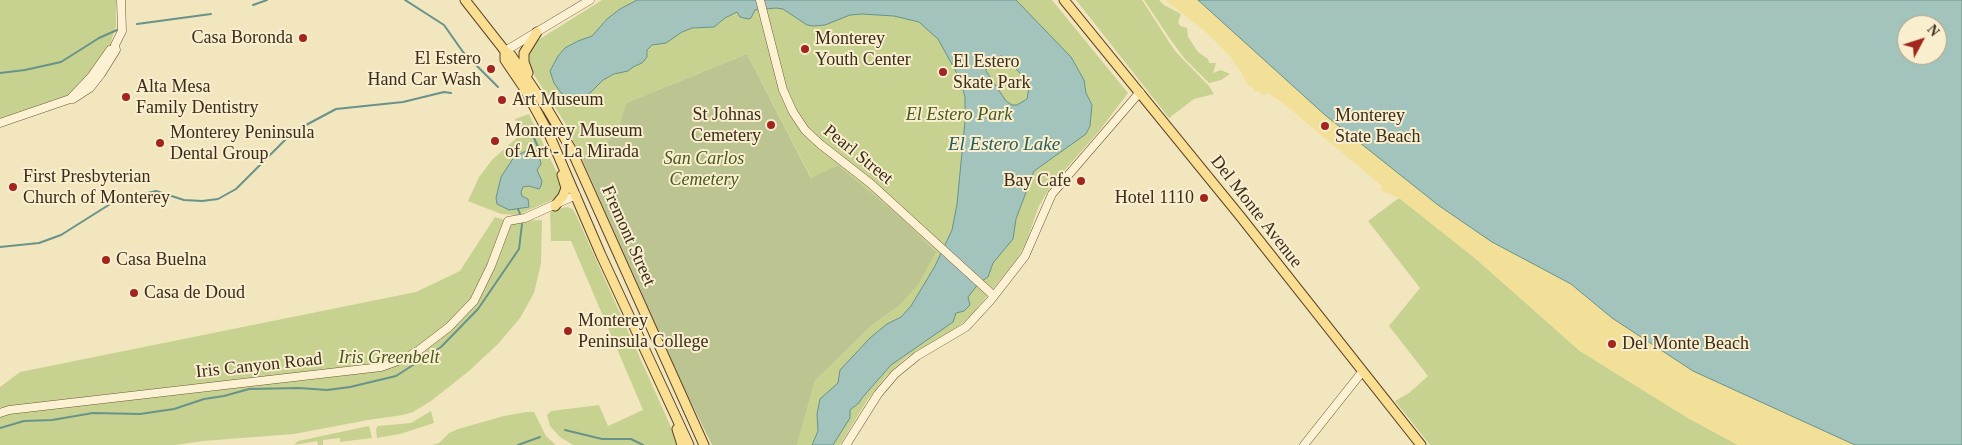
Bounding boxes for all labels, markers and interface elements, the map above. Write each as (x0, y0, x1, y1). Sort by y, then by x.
north arrow (1897, 15, 1947, 65)
text: N (1924, 22, 1942, 39)
place label: Casa Boronda (192, 27, 293, 49)
place label: Monterey Youth Center (815, 28, 911, 70)
marker: Casa Boronda (297, 32, 309, 44)
marker: Monterey Youth Center (799, 43, 811, 55)
place label: El Estero Hand Car Wash (367, 48, 481, 90)
place label: El Estero Skate Park (953, 51, 1030, 94)
marker: El Estero Hand Car Wash (485, 63, 497, 75)
marker: El Estero Skate Park (937, 66, 949, 78)
place label: Alta Mesa Family Dentistry (136, 76, 258, 118)
place label: Art Museum (512, 89, 603, 111)
marker: Alta Mesa Family Dentistry (120, 91, 132, 103)
marker: Art Museum (496, 94, 508, 106)
place label: St Johnas Cemetery (691, 104, 761, 146)
park label: El Estero Park (906, 104, 1012, 126)
place label: Monterey State Beach (1335, 105, 1420, 148)
marker: St Johnas Cemetery (765, 119, 777, 131)
place label: Monterey Museum of Art - La Mirada (505, 120, 642, 162)
street label: Pearl Street (819, 120, 897, 190)
marker: Monterey State Beach (1319, 120, 1331, 132)
place label: Monterey Peninsula Dental Group (170, 122, 314, 164)
water label: El Estero Lake (948, 134, 1060, 156)
marker: Monterey Museum of Art - La Mirada (489, 135, 501, 147)
marker: Monterey Peninsula Dental Group (154, 137, 166, 149)
park label: San Carlos Cemetery (664, 148, 744, 190)
street label: Del Monte Avenue (1205, 152, 1307, 272)
place label: First Presbyterian Church of Monterey (23, 166, 170, 208)
place label: Bay Cafe (1004, 170, 1071, 192)
marker: Bay Cafe (1075, 175, 1087, 187)
marker: First Presbyterian Church of Monterey (7, 181, 19, 193)
street label: Fremont Street (596, 183, 660, 289)
place label: Hotel 1110 (1115, 187, 1194, 209)
marker: Hotel 1110 (1198, 192, 1210, 204)
place label: Casa Buelna (116, 249, 206, 271)
marker: Casa Buelna (100, 254, 112, 266)
place label: Casa de Doud (144, 282, 245, 304)
marker: Casa de Doud (128, 287, 140, 299)
place label: Monterey Peninsula College (578, 310, 708, 352)
marker: Monterey Peninsula College (562, 325, 574, 337)
place label: Del Monte Beach (1622, 333, 1749, 355)
marker: Del Monte Beach (1606, 338, 1618, 350)
park label: Iris Greenbelt (339, 347, 439, 369)
street label: Iris Canyon Road (195, 349, 323, 383)

